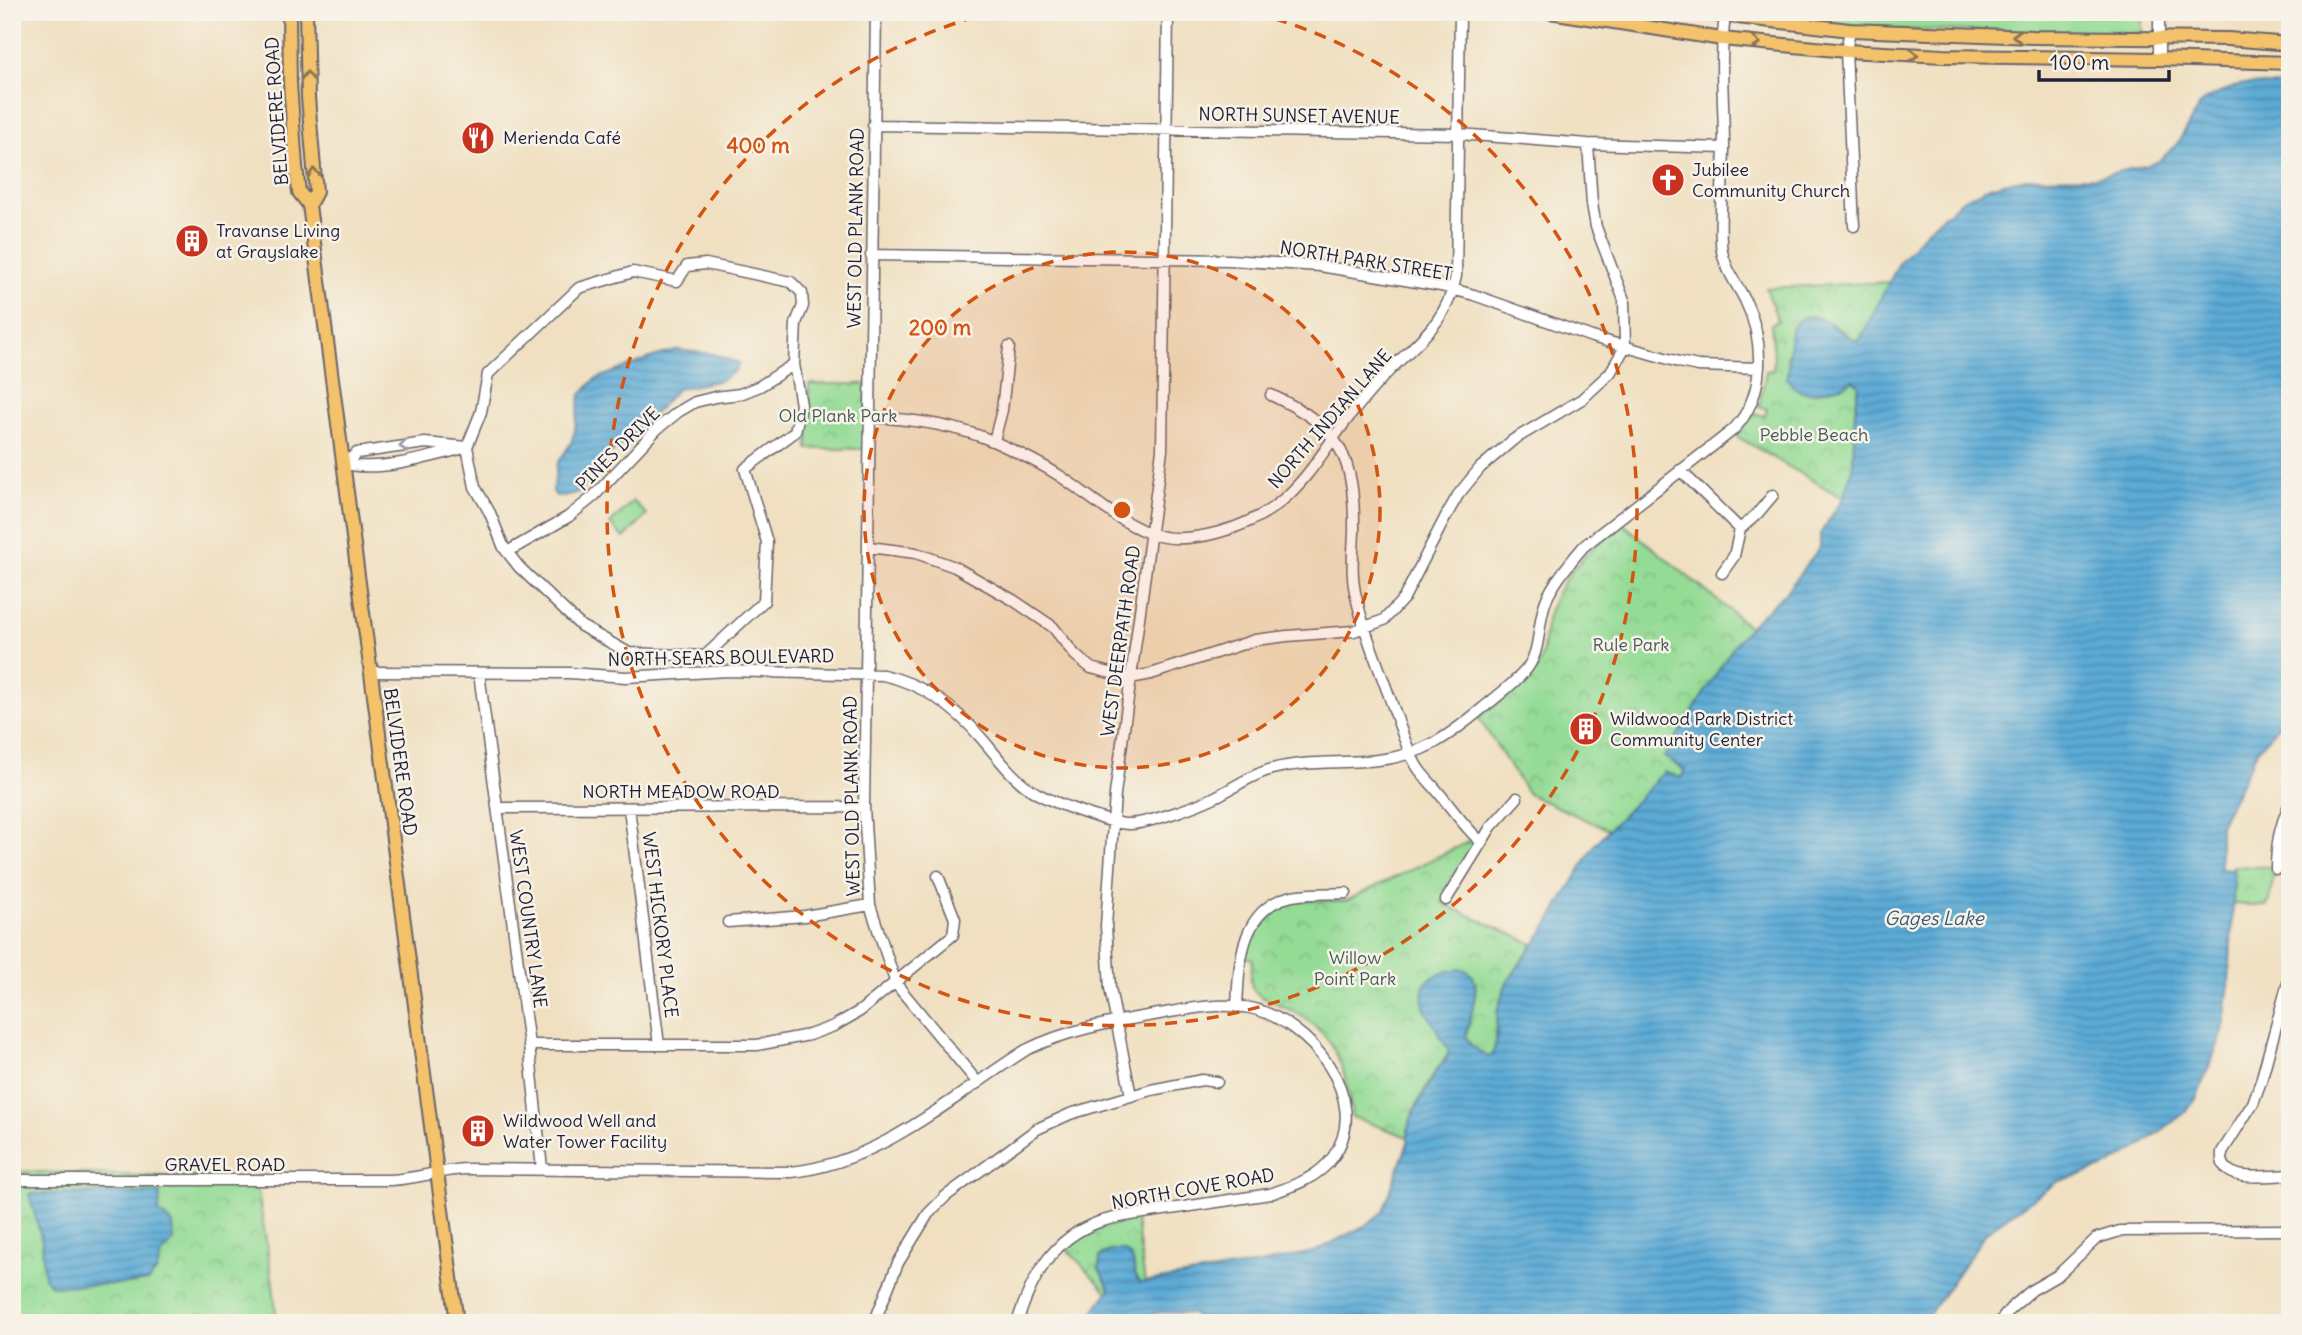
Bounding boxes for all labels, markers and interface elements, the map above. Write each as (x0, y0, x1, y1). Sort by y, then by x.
one-way arrow (2011, 29, 2022, 44)
one-way arrow (1751, 35, 1762, 50)
street label: BELVIDERE ROAD (260, 36, 293, 186)
scale bar (2039, 38, 2169, 82)
one-way arrow (1908, 47, 1919, 62)
text: 100 m (2050, 49, 2109, 76)
one-way arrow (299, 70, 315, 81)
street label: NORTH SUNSET AVENUE (1198, 102, 1400, 129)
restaurant icon: Merienda Café (459, 119, 497, 157)
place label: Merienda Café (503, 126, 621, 149)
street label: WEST OLD PLANK ROAD (842, 127, 869, 329)
text: 400 m (726, 132, 790, 159)
place label: Jubilee Community Church (1692, 158, 1850, 202)
church icon: Jubilee Community Church (1649, 161, 1687, 199)
one-way arrow (306, 168, 321, 179)
place label: Travanse Living at Grayslake (216, 219, 340, 263)
building icon: Travanse Living at Grayslake (173, 222, 211, 260)
street label: NORTH PARK STREET (1278, 236, 1454, 285)
text: 200 m (909, 314, 972, 341)
street label: NORTH INDIAN LANE (1263, 344, 1396, 493)
street label: PINES DRIVE (571, 402, 665, 496)
park label: Old Plank Park (778, 404, 898, 427)
park label: Pebble Beach (1760, 423, 1868, 446)
one-way arrow (398, 438, 409, 453)
centre of rings (1110, 498, 1134, 522)
street label: WEST DEERPATH ROAD (1096, 544, 1145, 738)
park label: Rule Park (1592, 633, 1670, 656)
street label: NORTH SEARS BOULEVARD (607, 644, 835, 671)
street label: BELVIDERE ROAD (379, 687, 422, 837)
street label: WEST OLD PLANK ROAD (838, 695, 865, 897)
place label: Wildwood Park District Community Center (1610, 707, 1793, 751)
building icon: Wildwood Park District Community Center (1567, 710, 1605, 748)
street label: NORTH MEADOW ROAD (582, 780, 780, 803)
street label: WEST COUNTRY LANE (505, 828, 552, 1010)
street label: WEST HICKORY PLACE (638, 830, 683, 1019)
water label: Gages Lake (1884, 906, 1985, 930)
park label: Willow Point Park (1314, 946, 1396, 990)
place label: Wildwood Well and Water Tower Facility (503, 1109, 667, 1153)
building icon: Wildwood Well and Water Tower Facility (459, 1112, 497, 1150)
street label: GRAVEL ROAD (165, 1153, 285, 1176)
street label: NORTH COVE ROAD (1110, 1163, 1276, 1214)

